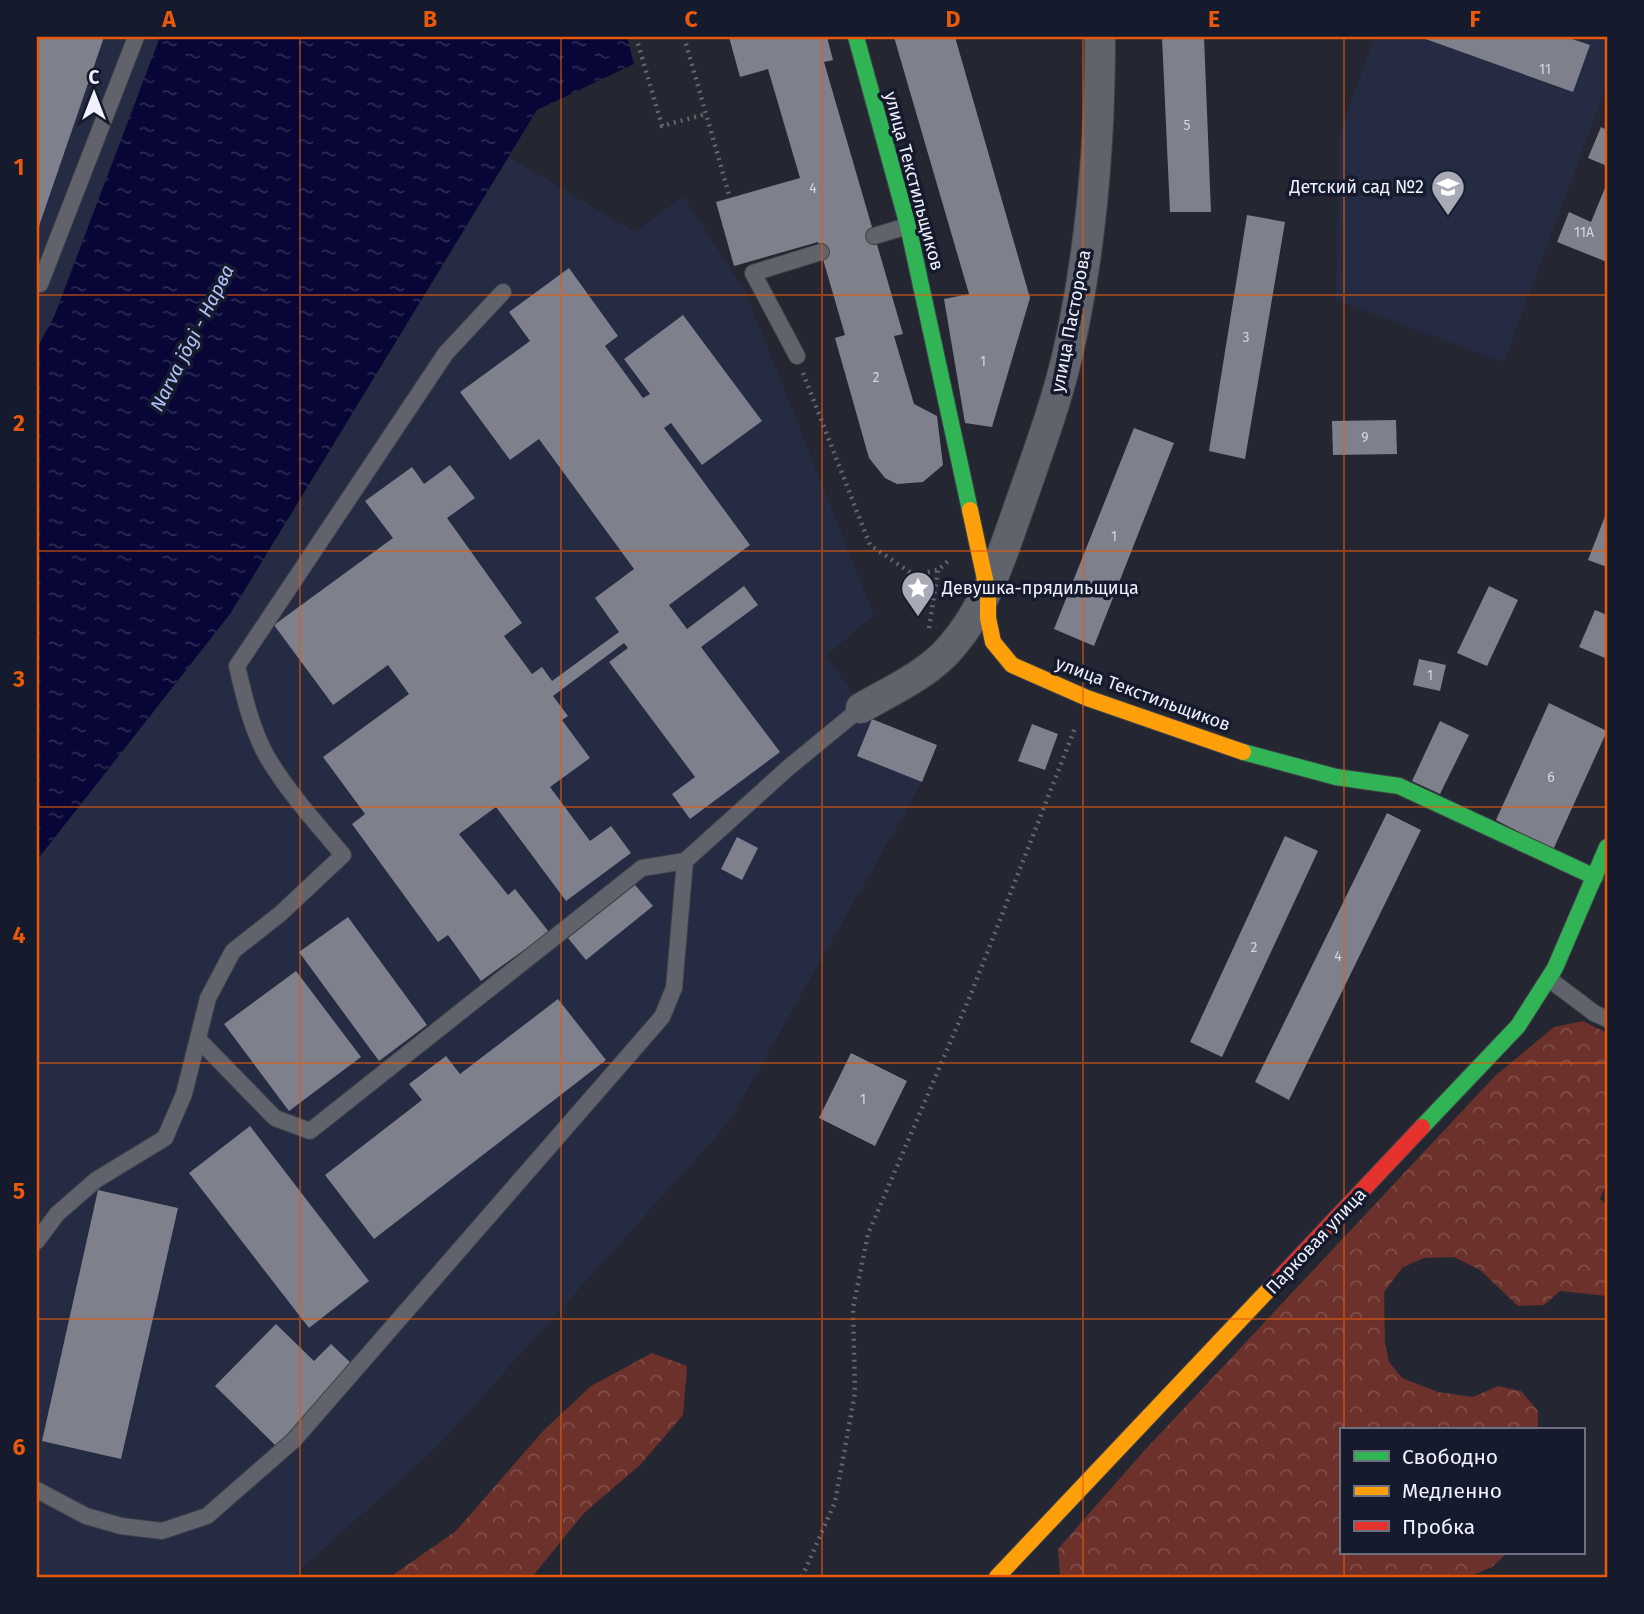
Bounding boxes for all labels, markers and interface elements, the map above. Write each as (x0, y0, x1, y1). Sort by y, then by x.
text: A (161, 5, 176, 33)
text: B (423, 5, 437, 33)
text: C (684, 5, 698, 33)
text: D (946, 5, 961, 33)
text: E (1208, 5, 1220, 33)
text: F (1469, 5, 1481, 33)
north arrow (60, 60, 130, 130)
house number: 11 (1539, 61, 1551, 78)
text: С (89, 66, 100, 89)
street label: улица Текстильщиков (880, 89, 948, 273)
house number: 5 (1183, 117, 1191, 134)
text: 1 (14, 153, 24, 181)
school or university icon: Детский сад №2 (1429, 168, 1467, 217)
place label: Детский сад №2 (1289, 176, 1424, 198)
house number: 4 (809, 180, 817, 197)
house number: 11А (1574, 224, 1594, 241)
street label: улица Пасторова (1046, 248, 1096, 394)
water label: Narva jõgi - Нарва (145, 261, 239, 415)
house number: 3 (1243, 329, 1250, 346)
house number: 1 (980, 353, 986, 370)
house number: 2 (873, 369, 880, 386)
text: 2 (13, 409, 25, 437)
house number: 9 (1361, 429, 1369, 446)
house number: 1 (1111, 528, 1117, 545)
place icon: Девушка-прядильщица (899, 569, 937, 618)
place label: Девушка-прядильщица (941, 577, 1139, 599)
street label: улица Текстильщиков (1053, 652, 1233, 736)
text: 3 (12, 665, 25, 693)
house number: 1 (1427, 667, 1433, 684)
house number: 6 (1547, 769, 1555, 786)
text: 4 (13, 921, 26, 949)
house number: 2 (1251, 939, 1258, 956)
house number: 4 (1334, 948, 1342, 965)
house number: 1 (860, 1091, 866, 1108)
text: 5 (13, 1177, 25, 1205)
street label: Парковая улица (1261, 1183, 1371, 1299)
legend (1340, 1428, 1584, 1554)
text: 6 (13, 1433, 26, 1461)
text: Свободно (1402, 1444, 1498, 1470)
text: Медленно (1402, 1478, 1502, 1504)
text: Пробка (1402, 1514, 1475, 1540)

